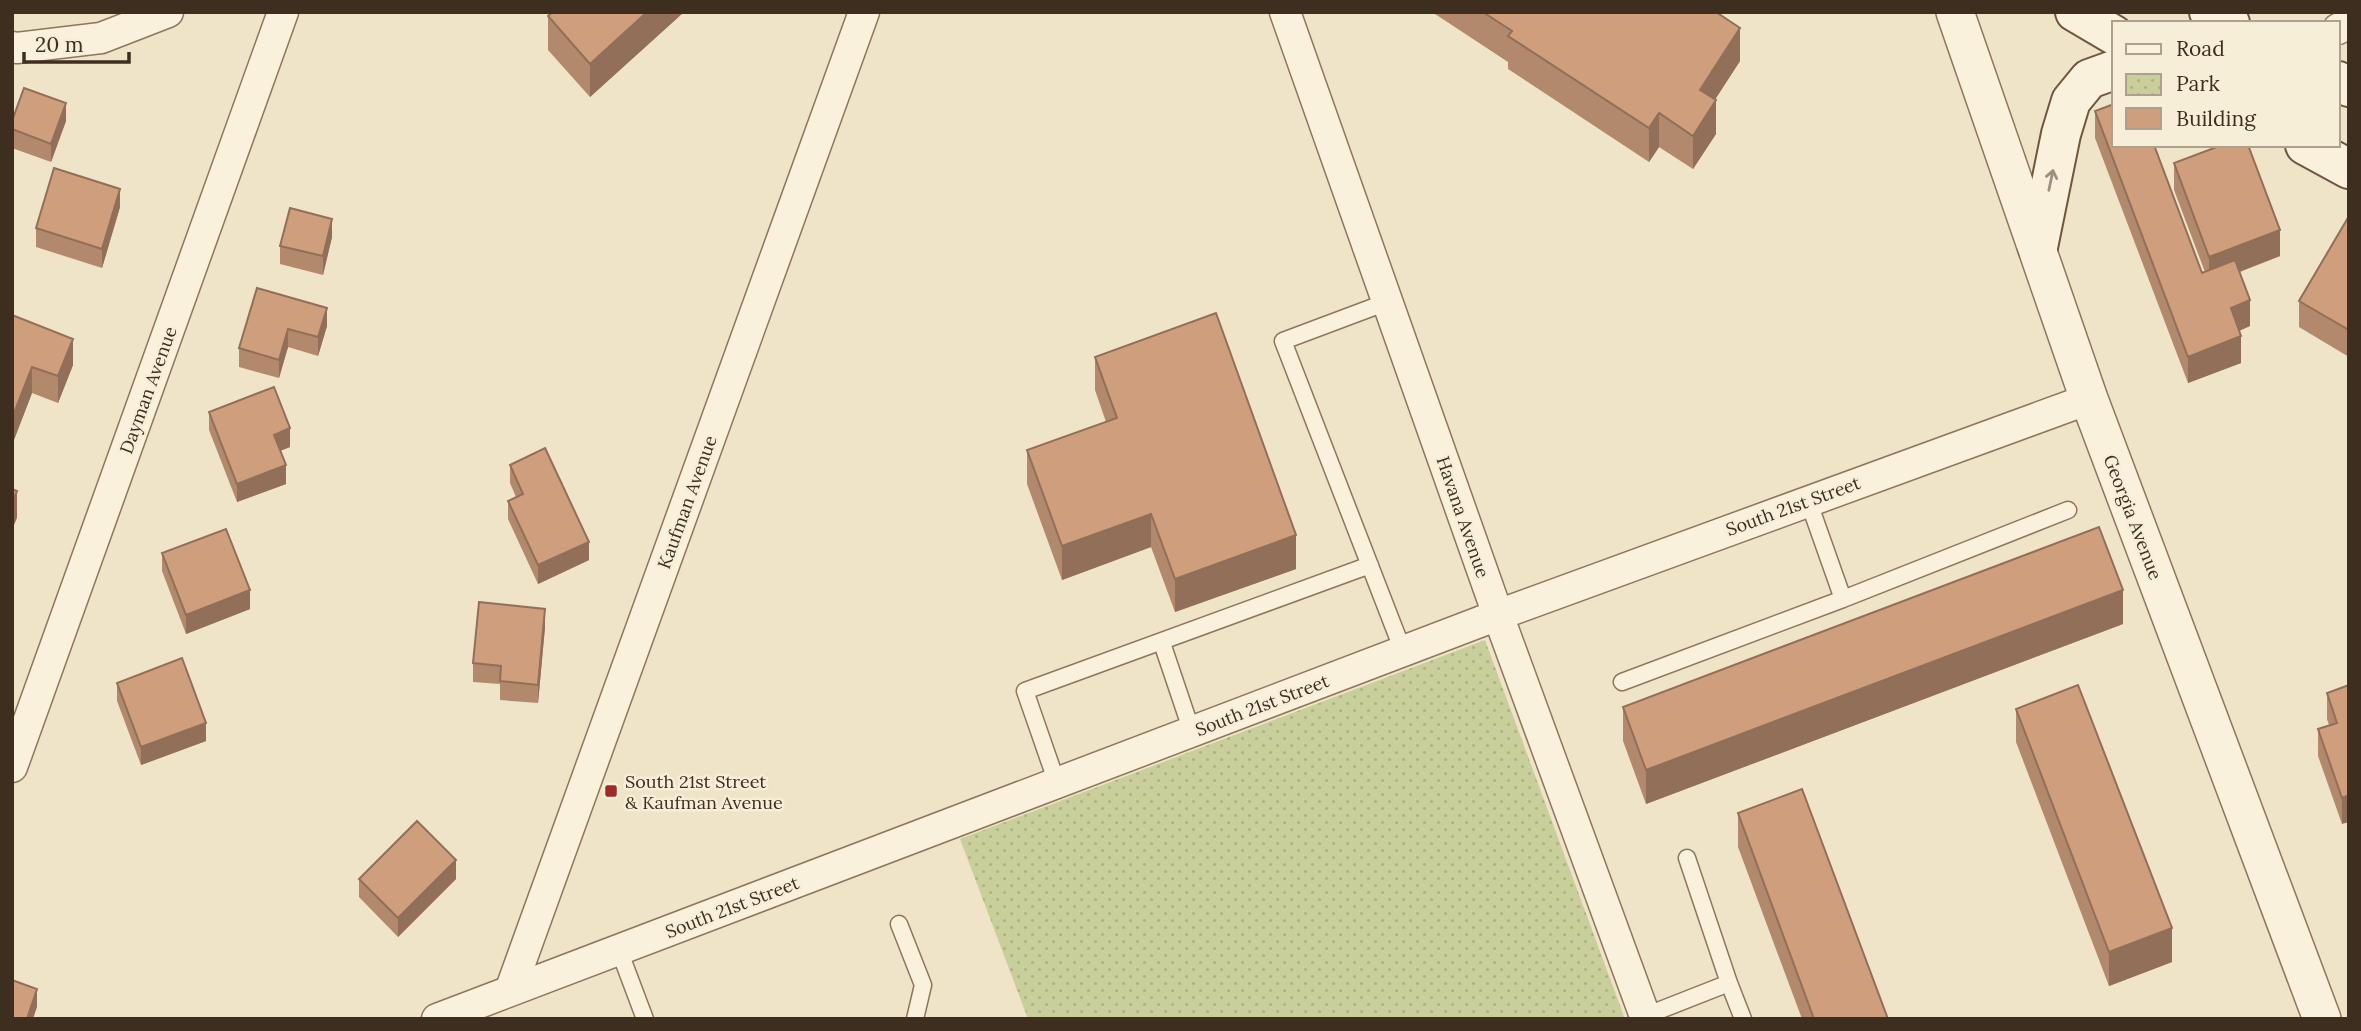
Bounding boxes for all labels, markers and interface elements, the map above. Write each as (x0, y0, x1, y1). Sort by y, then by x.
scale bar (24, 21, 130, 65)
legend (2112, 21, 2340, 147)
text: 20 m (35, 31, 84, 58)
text: Road (2176, 35, 2225, 62)
text: Park (2176, 70, 2220, 97)
text: Building (2176, 105, 2256, 132)
one-way arrow (2045, 169, 2059, 192)
street label: Dayman Avenue (114, 323, 182, 457)
street label: Kaufman Avenue (652, 432, 722, 572)
street label: Georgia Avenue (2099, 451, 2168, 583)
street label: Havana Avenue (1431, 453, 1495, 581)
street label: South 21st Street (1723, 471, 1863, 541)
street label: South 21st Street (1192, 669, 1332, 741)
place label: South 21st Street & Kaufman Avenue (625, 770, 783, 814)
marker: South 21st Street & Kaufman Avenue (603, 783, 619, 799)
street label: South 21st Street (662, 871, 802, 943)

